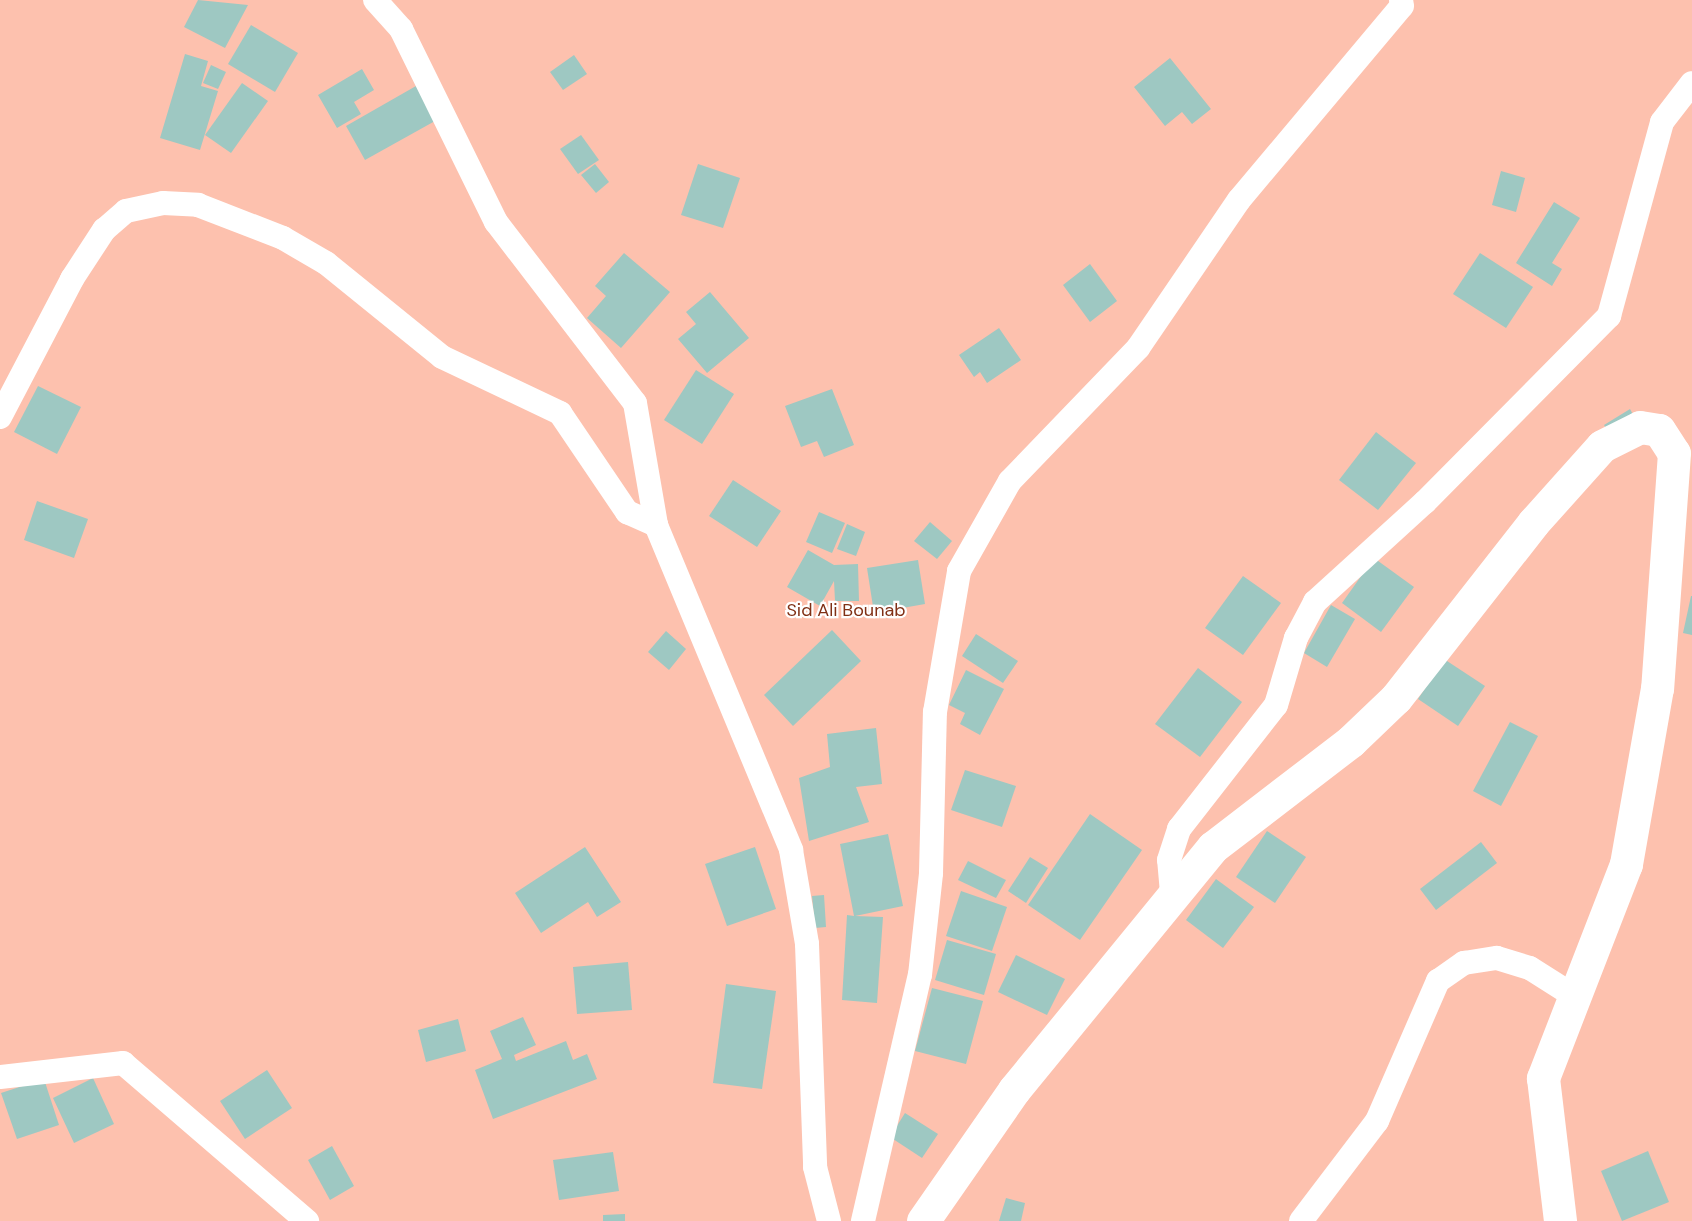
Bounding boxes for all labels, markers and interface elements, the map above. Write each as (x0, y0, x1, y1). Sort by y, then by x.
park label: Sid Ali Bounab (786, 599, 906, 621)

